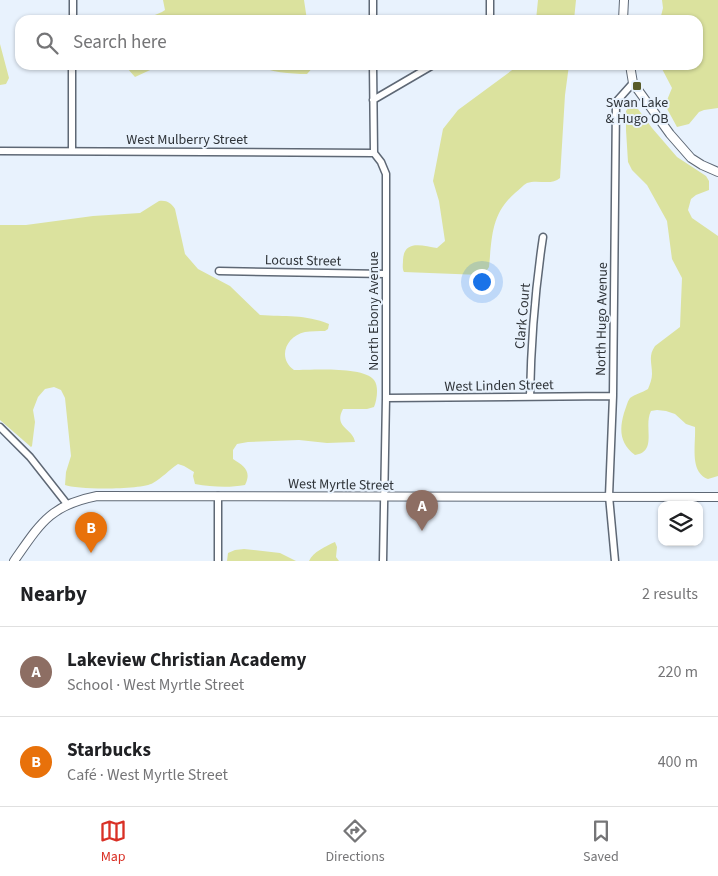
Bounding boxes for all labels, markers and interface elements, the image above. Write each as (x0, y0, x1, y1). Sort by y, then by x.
search box (15, 15, 703, 70)
icon: search (33, 29, 61, 57)
text: Search here (73, 29, 167, 56)
marker: Swan Lake & Hugo OB (631, 80, 643, 92)
place label: Swan Lake & Hugo OB (606, 93, 668, 129)
street label: West Mulberry Street (126, 130, 248, 150)
street label: Locust Street (265, 250, 342, 272)
street label: North Ebony Avenue (364, 251, 384, 371)
street label: North Hugo Avenue (591, 262, 613, 376)
your location (469, 269, 495, 295)
street label: Clark Court (510, 282, 536, 350)
street label: West Linden Street (444, 375, 554, 397)
street label: West Myrtle Street (288, 474, 394, 496)
pin: A (406, 490, 438, 531)
map controls (658, 501, 703, 546)
button: layers (658, 501, 703, 546)
pin: B (75, 512, 107, 553)
text: Nearby (20, 579, 87, 609)
text: 2 results (642, 583, 698, 605)
text: Lakeview Christian Academy (67, 647, 306, 674)
text: A (31, 661, 41, 683)
text: 220 m (658, 661, 698, 683)
text: School · West Myrtle Street (67, 674, 244, 696)
text: Starbucks (67, 737, 151, 764)
text: B (31, 751, 41, 773)
text: 400 m (658, 751, 698, 773)
text: Café · West Myrtle Street (67, 764, 228, 786)
tab: Map (99, 817, 127, 867)
tab: Directions (325, 817, 385, 867)
tab: Saved (583, 817, 619, 867)

